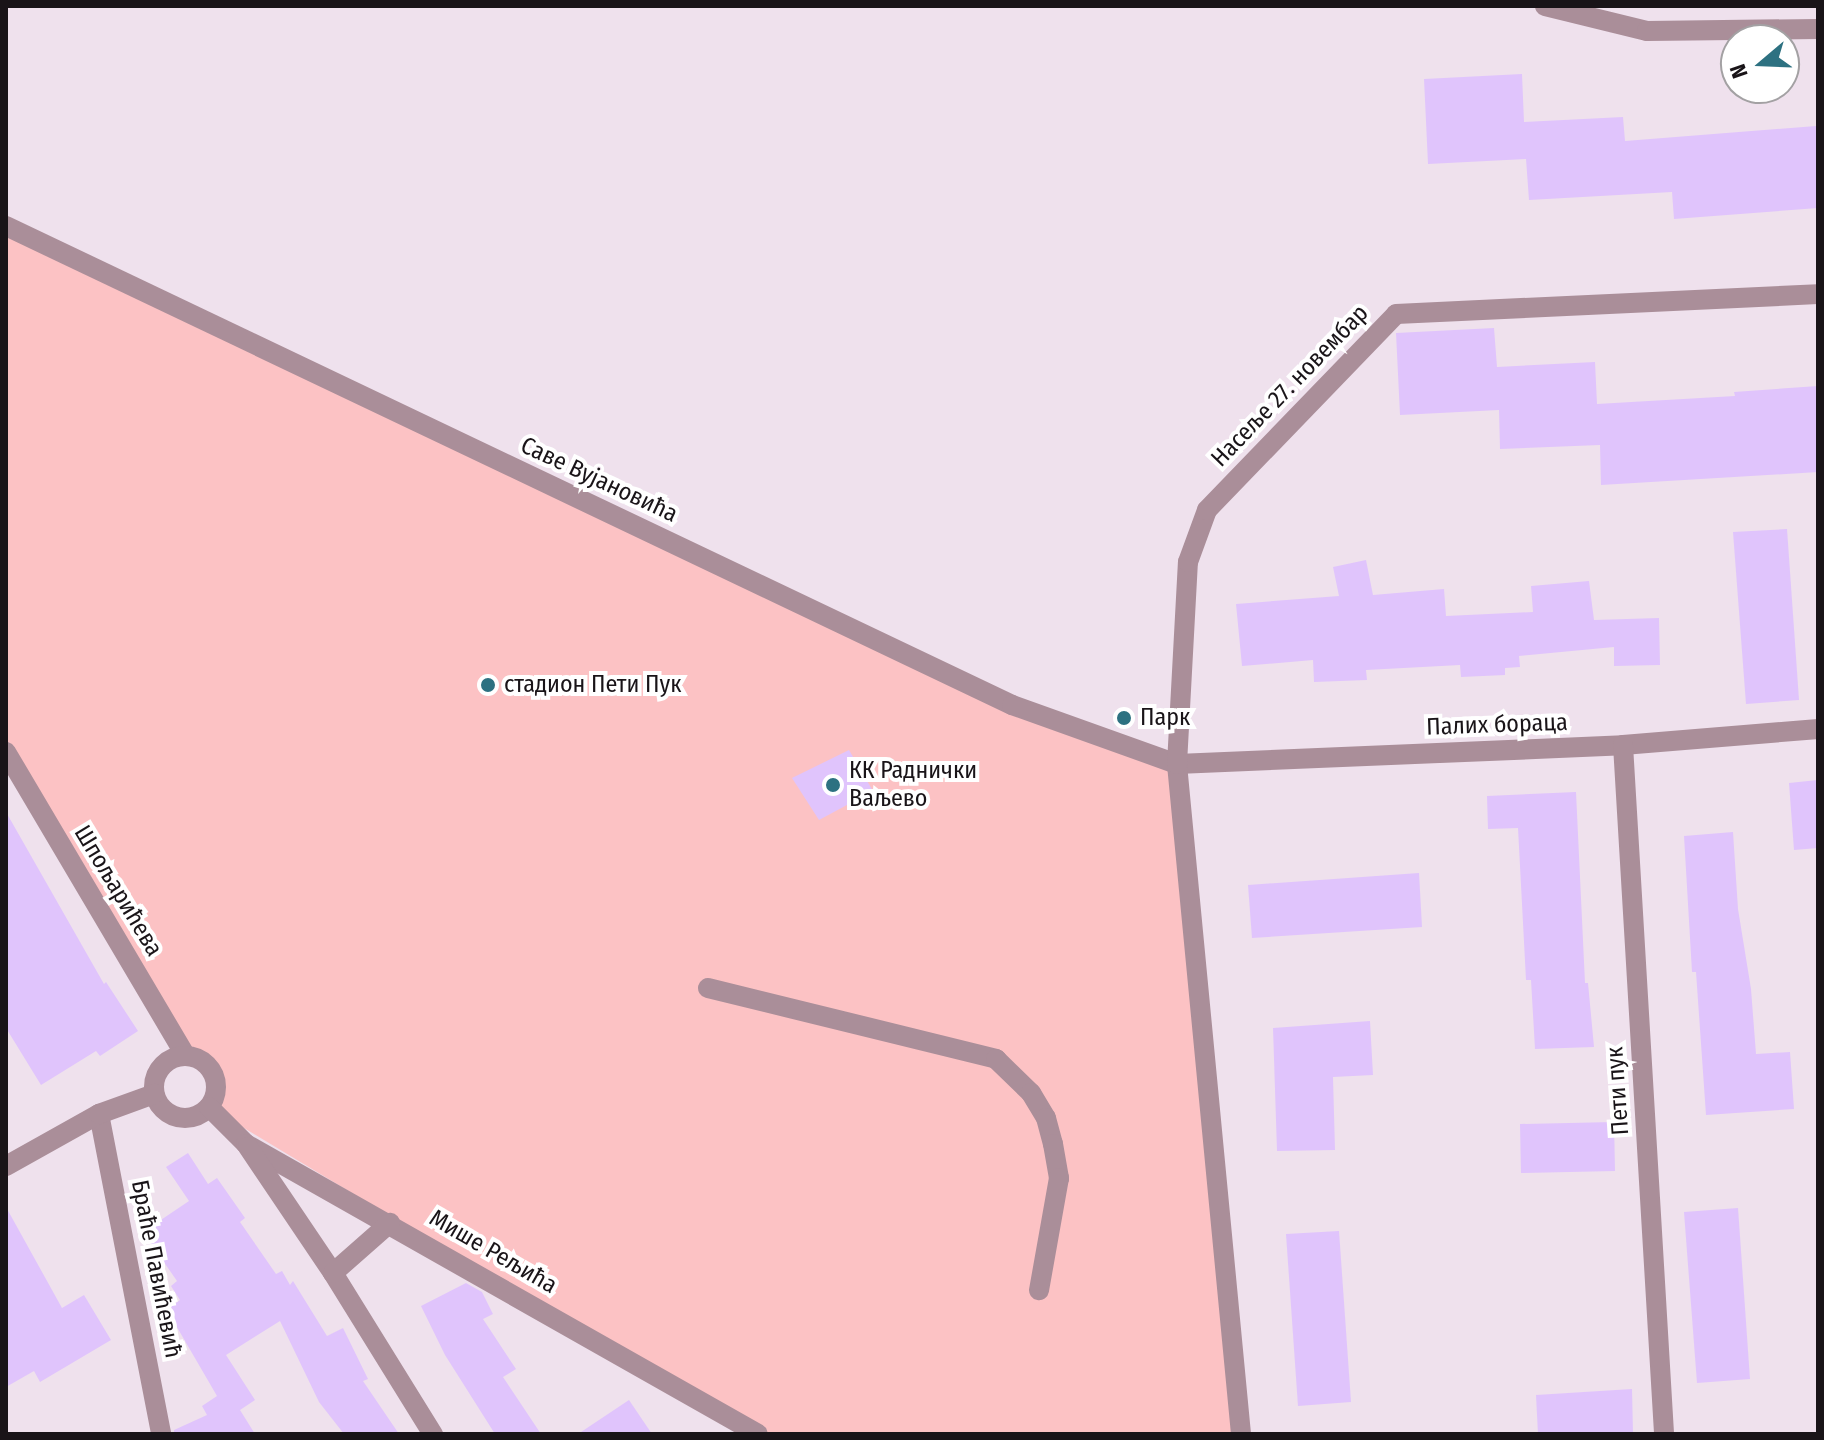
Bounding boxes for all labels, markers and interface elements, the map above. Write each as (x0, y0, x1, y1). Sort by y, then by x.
north arrow (1720, 24, 1800, 104)
text: N (1724, 61, 1754, 82)
street label: Насеље 27. новембар (1205, 299, 1375, 473)
street label: Саве Вујановића (516, 431, 682, 529)
place label: стадион Пети Пук (504, 671, 681, 699)
marker: стадион Пети Пук (479, 676, 497, 694)
place label: Парк (1140, 704, 1190, 732)
street label: Палих бораца (1426, 708, 1568, 742)
marker: Парк (1115, 709, 1133, 727)
place label: КК Раднички Ваљево (849, 757, 977, 813)
marker: КК Раднички Ваљево (824, 776, 842, 794)
street label: Шпољарићева (68, 820, 168, 962)
street label: Пети пук (1601, 1046, 1635, 1136)
street label: Браће Павићевић (125, 1178, 187, 1360)
street label: Мише Рељића (424, 1204, 562, 1300)

